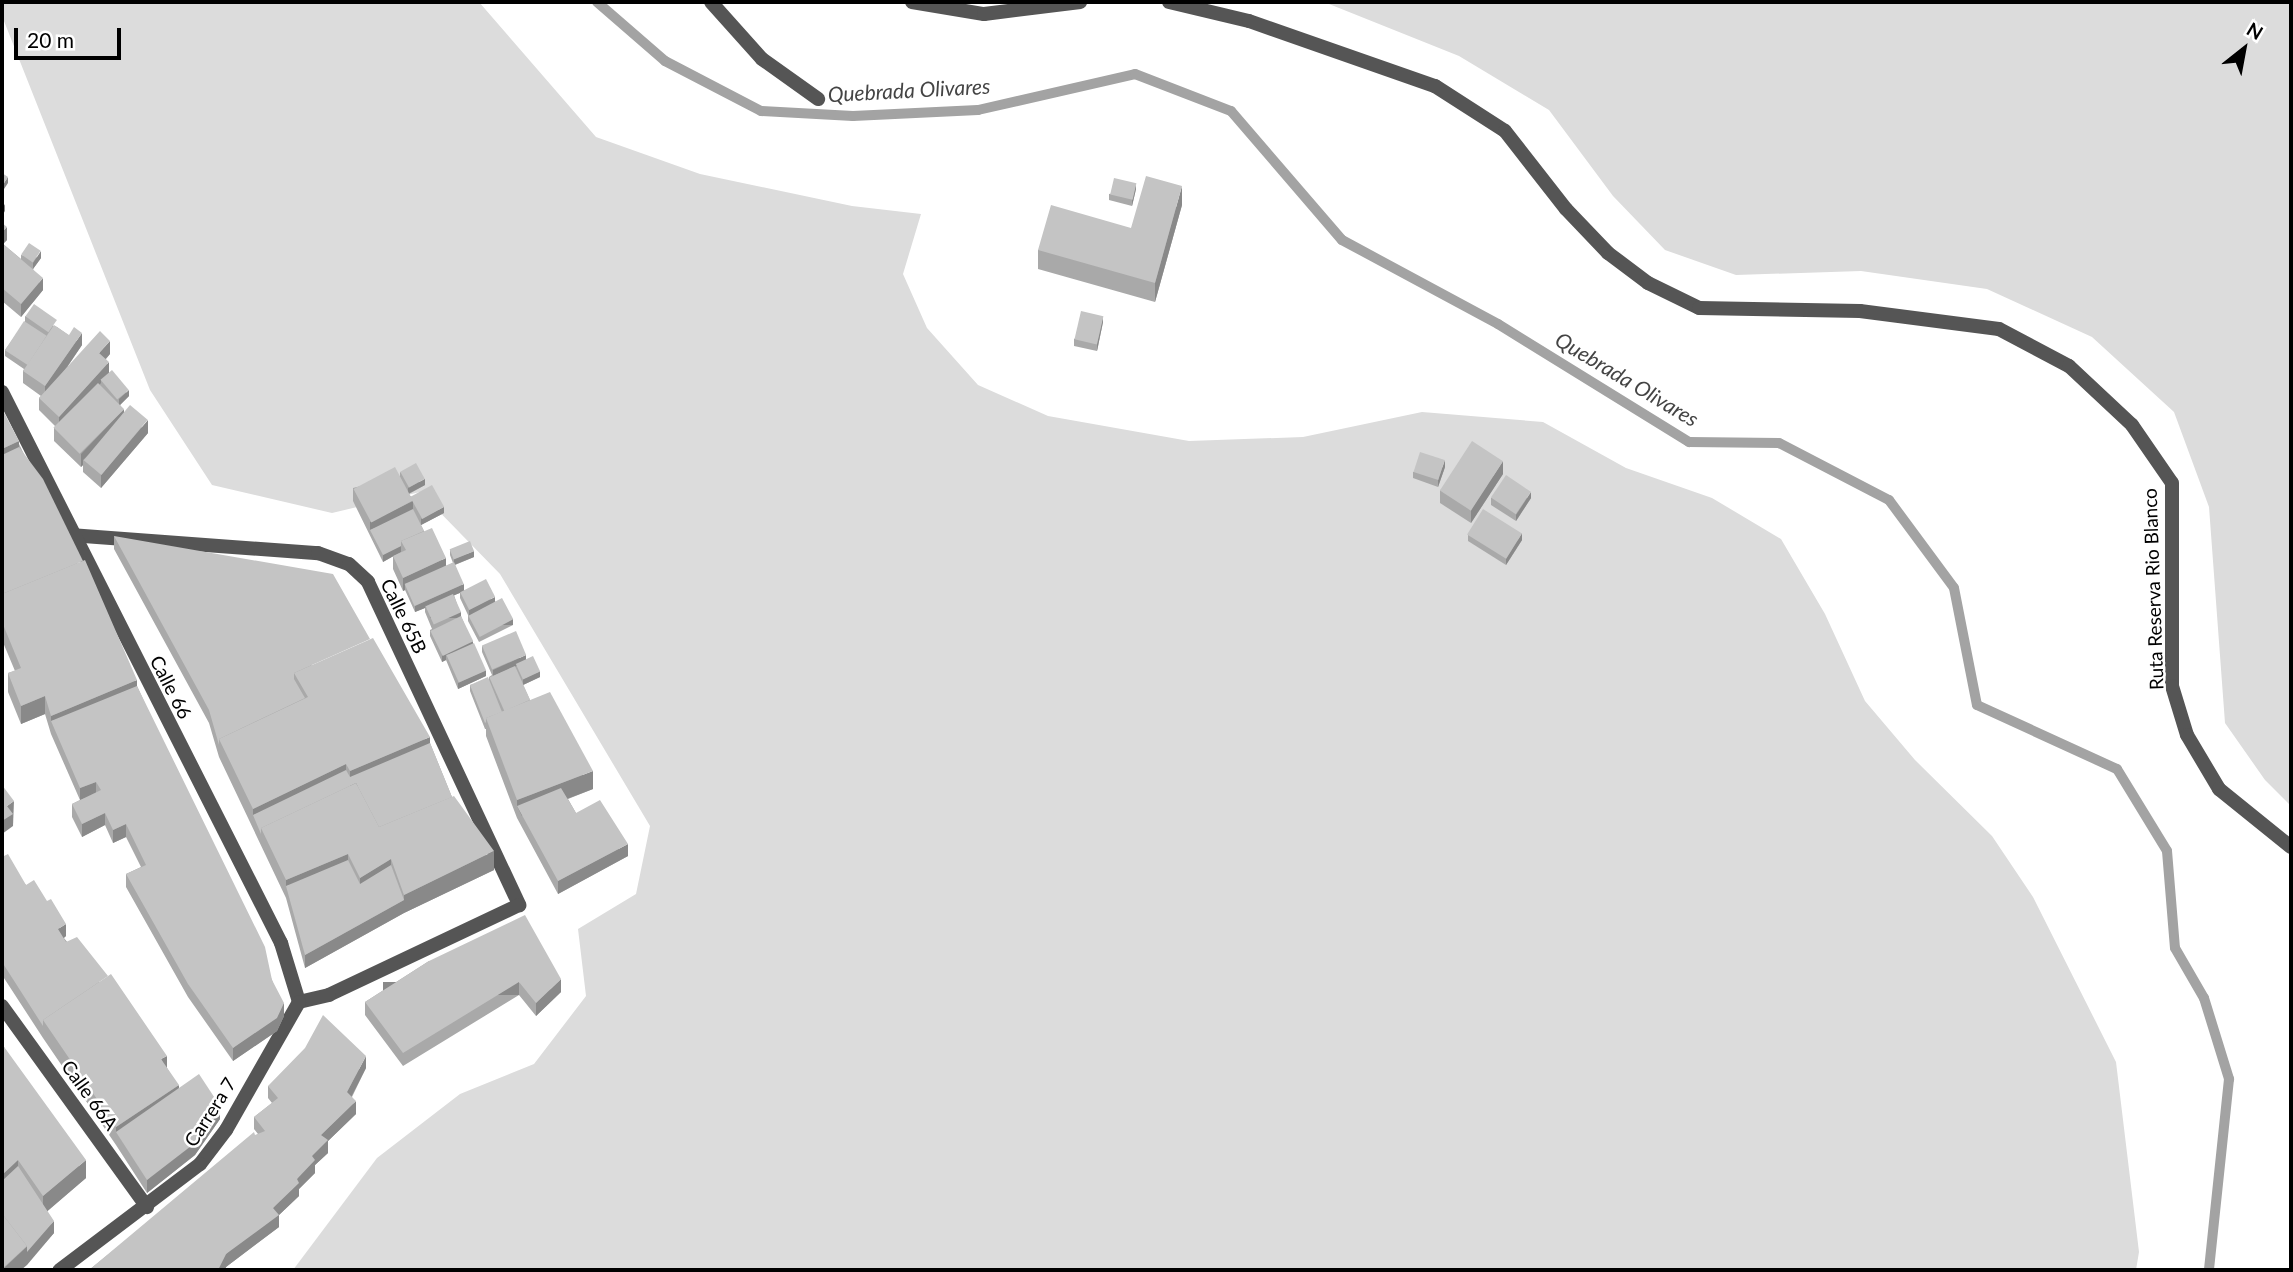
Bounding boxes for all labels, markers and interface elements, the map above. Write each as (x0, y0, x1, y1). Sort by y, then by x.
scale bar (18, 14, 124, 58)
north arrow (2209, 14, 2279, 84)
text: N (2243, 17, 2267, 44)
text: 20 m (27, 27, 74, 52)
water label: Quebrada Olivares (827, 73, 991, 107)
water label: Quebrada Olivares (1551, 326, 1703, 432)
street label: Ruta Reserva Rio Blanco (2138, 488, 2168, 690)
street label: Calle 65B (376, 575, 432, 657)
street label: Calle 66 (145, 652, 197, 722)
street label: Calle 66A (57, 1056, 123, 1134)
street label: Carrera 7 (179, 1073, 241, 1151)

